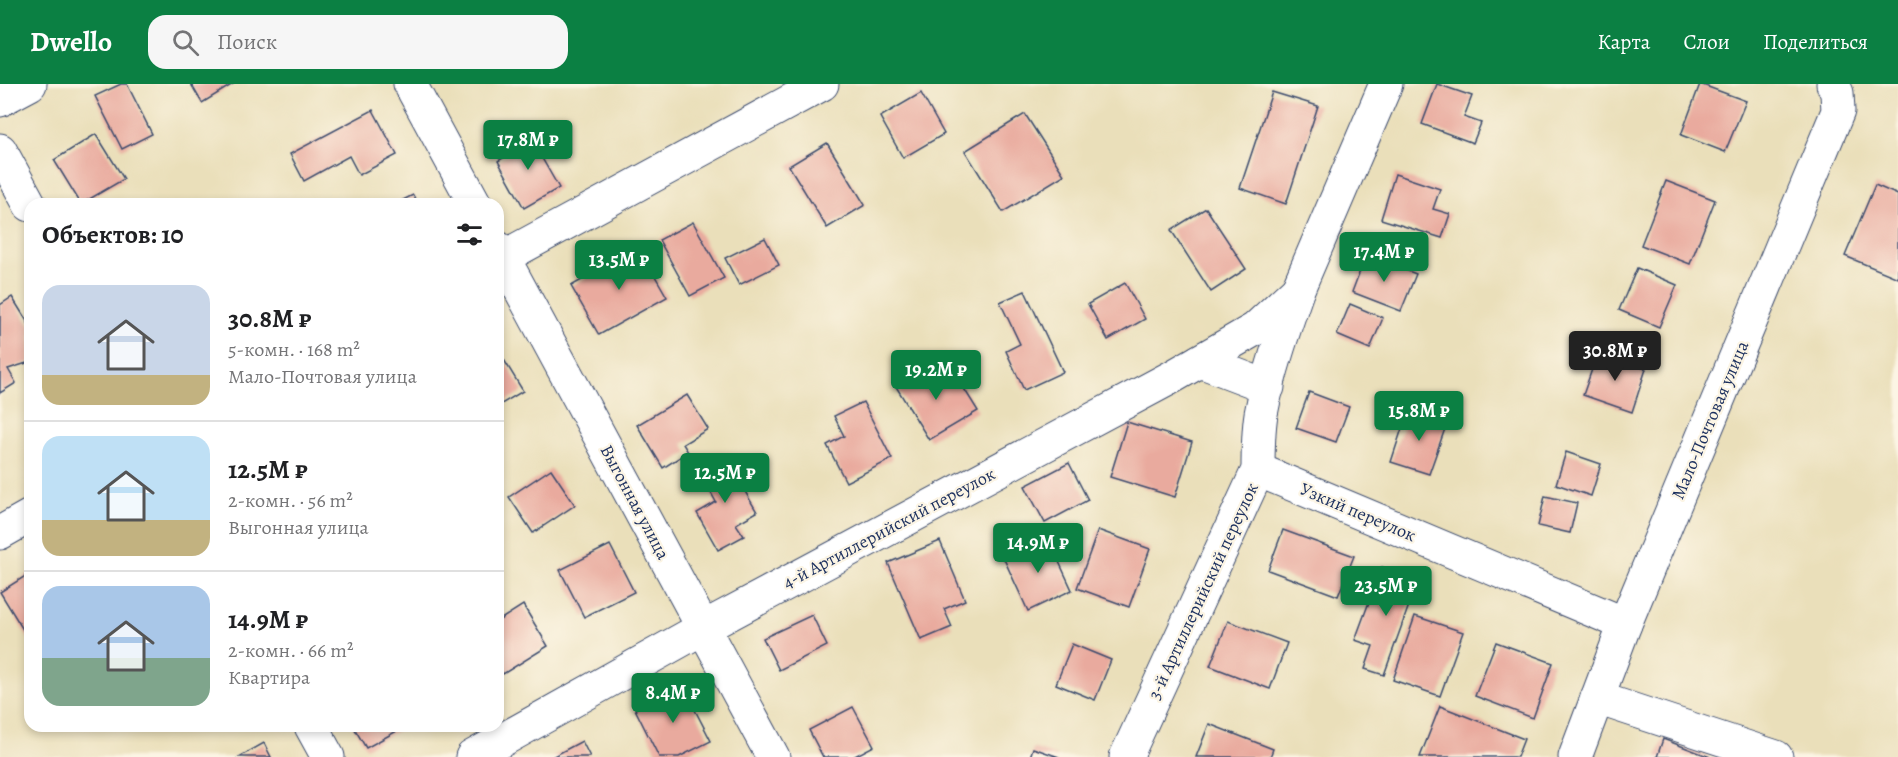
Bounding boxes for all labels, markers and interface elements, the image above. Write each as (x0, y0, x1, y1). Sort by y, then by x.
search box (148, 15, 568, 69)
text: Dwello (30, 23, 112, 61)
icon: search (169, 26, 202, 59)
text: Поиск (217, 27, 277, 57)
text: Карта (1597, 28, 1650, 56)
text: Слои (1683, 28, 1730, 56)
text: Поделиться (1763, 28, 1868, 56)
pin: 17.8M ₽ (473, 120, 583, 171)
text: 17.8M ₽ (497, 126, 559, 153)
text: Объектов: 10 (42, 217, 184, 252)
icon: filters (453, 218, 486, 251)
pin: 17.4M ₽ (1329, 232, 1439, 283)
text: 17.4M ₽ (1353, 238, 1415, 265)
pin: 13.5M ₽ (564, 240, 674, 291)
text: 13.5M ₽ (589, 246, 649, 273)
text: 30.8M ₽ (228, 301, 312, 336)
icon: home (90, 309, 162, 381)
pin: 30.8M ₽ (1560, 331, 1670, 382)
text: 5-комн. · 168 m² (228, 336, 360, 363)
street label: Мало-Почтовая улица (1666, 336, 1755, 503)
text: 30.8M ₽ (1583, 337, 1647, 364)
pin: 19.2M ₽ (881, 350, 991, 401)
text: 19.2M ₽ (905, 356, 967, 383)
text: Мало-Почтовая улица (228, 363, 417, 390)
pin: 15.8M ₽ (1364, 391, 1474, 442)
text: 15.8M ₽ (1388, 397, 1450, 424)
street label: Выгонная улица (595, 440, 676, 564)
text: 12.5M ₽ (228, 452, 308, 487)
pin: 12.5M ₽ (670, 453, 780, 504)
text: 12.5M ₽ (694, 459, 756, 486)
icon: home (90, 460, 162, 532)
street label: 4-й Артиллерийский переулок (779, 462, 999, 594)
street label: Узкий переулок (1296, 477, 1420, 547)
street label: 3-й Артиллерийский переулок (1142, 479, 1264, 703)
text: 2-комн. · 56 m² (228, 487, 353, 514)
text: Выгонная улица (228, 514, 369, 541)
pin: 14.9M ₽ (983, 523, 1093, 574)
text: 14.9M ₽ (1007, 529, 1069, 556)
pin: 23.5M ₽ (1331, 566, 1441, 617)
text: 23.5M ₽ (1355, 572, 1417, 599)
text: 14.9M ₽ (228, 602, 308, 637)
icon: home (90, 610, 162, 682)
text: 2-комн. · 66 m² (228, 637, 353, 664)
text: Квартира (228, 664, 310, 691)
pin: 8.4M ₽ (624, 673, 722, 724)
text: 8.4M ₽ (646, 679, 700, 706)

